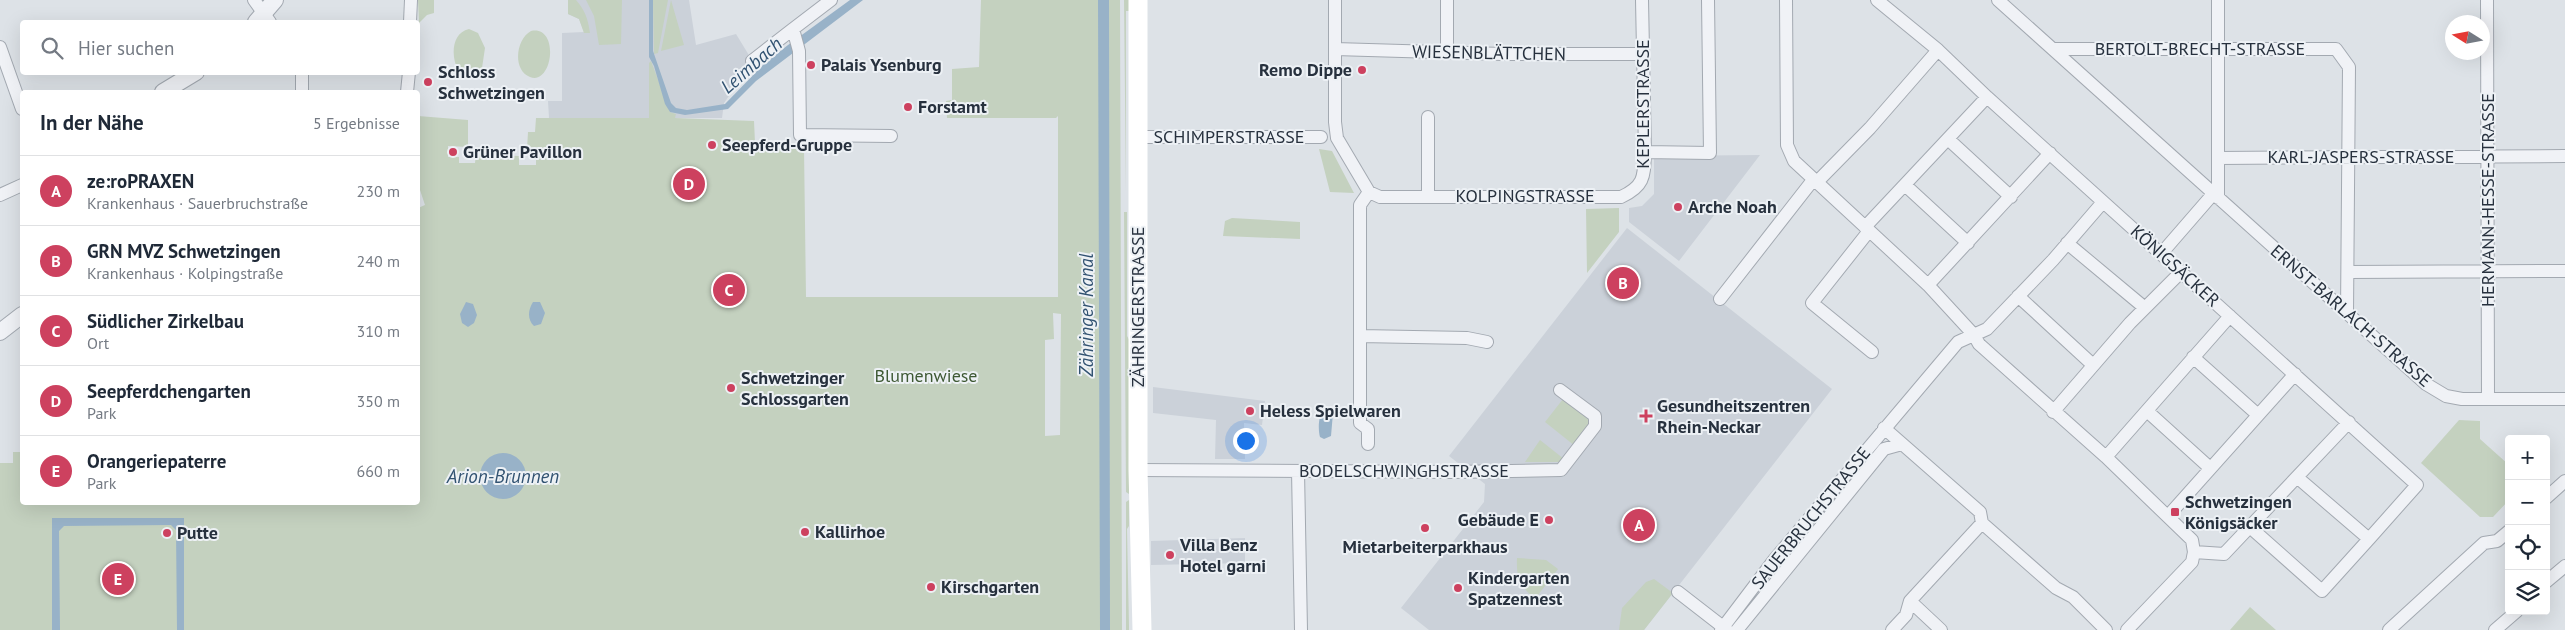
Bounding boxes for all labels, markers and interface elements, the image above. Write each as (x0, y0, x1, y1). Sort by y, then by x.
north arrow (2445, 15, 2490, 60)
search box (20, 20, 420, 75)
water label: Leimbach (715, 32, 787, 98)
icon: search (38, 34, 66, 62)
text: Hier suchen (78, 36, 174, 60)
street label: BERTOLT-BRECHT-STRASSE (2095, 37, 2305, 60)
street label: KEPLERSTRASSE (1631, 39, 1654, 169)
street label: WIESENBLÄTTCHEN (1412, 40, 1566, 65)
place label: Palais Ysenburg (821, 53, 942, 76)
place label: Remo Dippe (1259, 58, 1352, 81)
marker: Palais Ysenburg (805, 59, 817, 71)
place label: Schloss Schwetzingen (438, 60, 545, 104)
marker: Remo Dippe (1356, 64, 1368, 76)
marker: Schloss Schwetzingen (422, 76, 434, 88)
street label: HERMANN-HESSE-STRASSE (2476, 93, 2499, 307)
place label: Forstamt (918, 95, 987, 118)
marker: Forstamt (902, 101, 914, 113)
text: In der Nähe (40, 109, 144, 136)
text: 5 Ergebnisse (313, 113, 400, 133)
street label: SCHIMPERSTRASSE (1154, 125, 1304, 148)
place label: Seepferd-Gruppe (722, 133, 852, 156)
marker: Seepferd-Gruppe (706, 139, 718, 151)
place label: Grüner Pavillon (463, 140, 582, 163)
street label: KARL-JASPERS-STRASSE (2268, 145, 2454, 168)
marker: Grüner Pavillon (447, 146, 459, 158)
pin: D (673, 165, 705, 203)
text: ze:roPRAXEN (87, 169, 194, 193)
text: A (51, 181, 61, 201)
text: 230 m (357, 181, 400, 201)
street label: KOLPINGSTRASSE (1455, 184, 1595, 207)
text: Krankenhaus · Sauerbruchstraße (87, 193, 308, 213)
place label: Arche Noah (1688, 195, 1777, 218)
marker: Arche Noah (1672, 201, 1684, 213)
street label: KÖNIGSÄCKER (2126, 220, 2225, 312)
street label: ZÄHRINGERSTRASSE (1126, 227, 1149, 387)
text: GRN MVZ Schwetzingen (87, 239, 281, 263)
street label: ERNST-BARLACH-STRASSE (2266, 239, 2437, 392)
text: B (51, 251, 61, 271)
text: 240 m (357, 251, 400, 271)
water label: Zähringer Kanal (1074, 253, 1098, 378)
text: Krankenhaus · Kolpingstraße (87, 263, 283, 283)
pin: B (1607, 264, 1639, 302)
pin: C (713, 271, 745, 309)
text: Südlicher Zirkelbau (87, 309, 244, 333)
text: C (52, 321, 60, 341)
text: 310 m (357, 321, 400, 341)
text: Ort (87, 333, 109, 353)
park label: Blumenwiese (875, 364, 978, 387)
place label: Schwetzinger Schlossgarten (741, 366, 849, 410)
text: Seepferdchengarten (87, 379, 251, 403)
marker: Schwetzinger Schlossgarten (725, 382, 737, 394)
text: D (51, 391, 61, 411)
text: 350 m (357, 391, 400, 411)
place label: Gesundheitszentren Rhein-Neckar (1657, 394, 1810, 438)
place label: Heless Spielwaren (1260, 399, 1401, 422)
text: Park (87, 403, 116, 423)
marker: Heless Spielwaren (1244, 405, 1256, 417)
marker: Gesundheitszentren Rhein-Neckar (1639, 409, 1653, 423)
your location (1233, 428, 1259, 454)
map controls (2505, 435, 2550, 615)
button: + (2505, 435, 2550, 480)
street label: SAUERBRUCHSTRASSE (1746, 442, 1875, 594)
text: Orangeriepaterre (87, 449, 226, 473)
street label: BODELSCHWINGHSTRASSE (1299, 459, 1509, 482)
text: E (52, 461, 60, 481)
text: 660 m (357, 461, 400, 481)
water label: Arion-Brunnen (446, 464, 559, 488)
text: Park (87, 473, 116, 493)
button: − (2505, 480, 2550, 525)
place label: Schwetzingen Königsäcker (2185, 490, 2292, 534)
pin: A (1623, 506, 1655, 544)
marker: Schwetzingen Königsäcker (2169, 506, 2181, 518)
place label: Gebäude E (1458, 508, 1539, 531)
marker: Gebäude E (1543, 514, 1555, 526)
place label: Kallirhoe (815, 520, 885, 543)
place label: Putte (177, 521, 218, 544)
marker: Mietarbeiterparkhaus (1419, 522, 1431, 534)
button: locate (2505, 525, 2550, 570)
marker: Kallirhoe (799, 526, 811, 538)
marker: Putte (161, 527, 173, 539)
place label: Villa Benz Hotel garni (1179, 533, 1266, 577)
place label: Mietarbeiterparkhaus (1342, 535, 1508, 558)
marker: Villa Benz Hotel garni (1164, 549, 1176, 561)
pin: E (102, 560, 134, 598)
place label: Kindergarten Spatzennest (1468, 566, 1570, 610)
button: layers (2505, 570, 2550, 615)
place label: Kirschgarten (941, 575, 1039, 598)
marker: Kirschgarten (925, 581, 937, 593)
marker: Kindergarten Spatzennest (1452, 582, 1464, 594)

